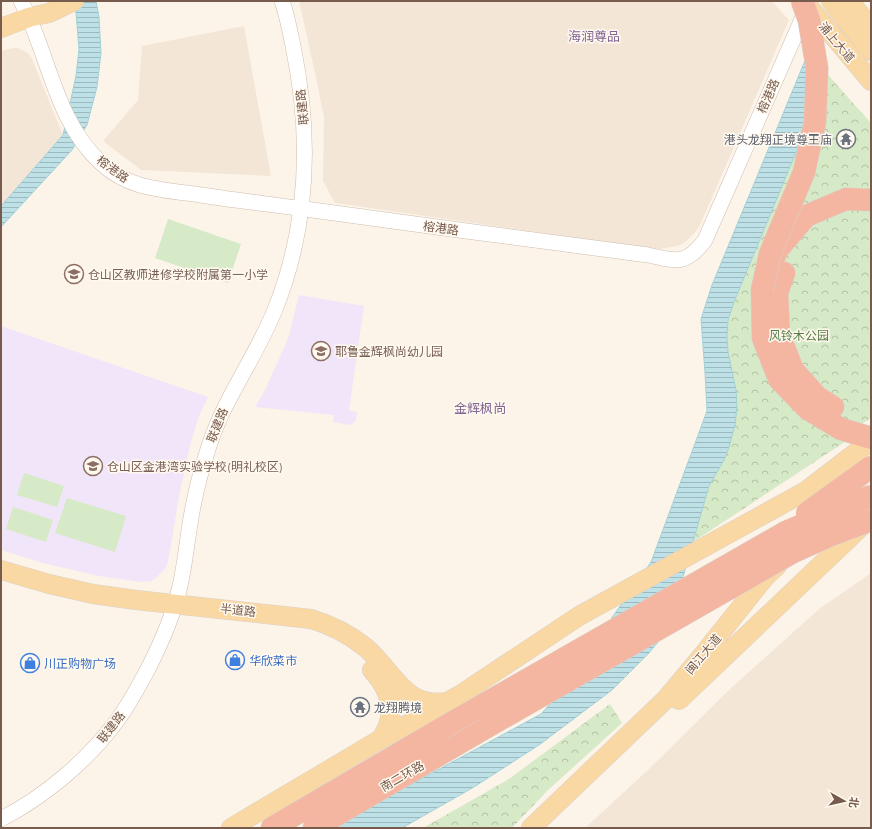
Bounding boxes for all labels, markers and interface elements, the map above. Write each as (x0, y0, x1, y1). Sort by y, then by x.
street label: 浦上大道 (816, 19, 858, 65)
district label: 海润尊品 (568, 28, 620, 44)
street label: 榕港路 (754, 76, 782, 116)
street label: 联建路 (293, 88, 311, 126)
temple icon: 港头龙翔正境尊王庙 (835, 128, 857, 150)
place label: 港头龙翔正境尊王庙 (724, 132, 832, 147)
street label: 榕港路 (94, 152, 132, 186)
street label: 榕港路 (422, 218, 460, 238)
school or university icon: 仓山区教师进修学校附属第一小学 (63, 263, 85, 285)
place label: 仓山区教师进修学校附属第一小学 (88, 267, 268, 282)
park label: 风铃木公园 (769, 328, 829, 343)
school or university icon: 耶鲁金辉枫尚幼儿园 (310, 340, 332, 362)
place label: 耶鲁金辉枫尚幼儿园 (335, 344, 443, 359)
district label: 金辉枫尚 (454, 400, 506, 416)
street label: 联建路 (203, 405, 231, 445)
school or university icon: 仓山区金港湾实验学校(明礼校区) (82, 455, 104, 477)
place label: 仓山区金港湾实验学校(明礼校区) (107, 459, 283, 474)
street label: 半道路 (219, 601, 257, 619)
street label: 闽江大道 (682, 631, 724, 677)
shop icon: 华欣菜市 (224, 649, 246, 671)
shop icon: 川正购物广场 (19, 652, 41, 674)
place label: 华欣菜市 (249, 653, 297, 668)
place label: 川正购物广场 (44, 656, 116, 671)
temple icon: 龙翔腾境 (349, 696, 371, 718)
place label: 龙翔腾境 (374, 700, 422, 715)
street label: 联建路 (94, 708, 128, 746)
street label: 南二环路 (377, 758, 427, 794)
north arrow (824, 781, 864, 821)
text: 北 (846, 796, 862, 809)

